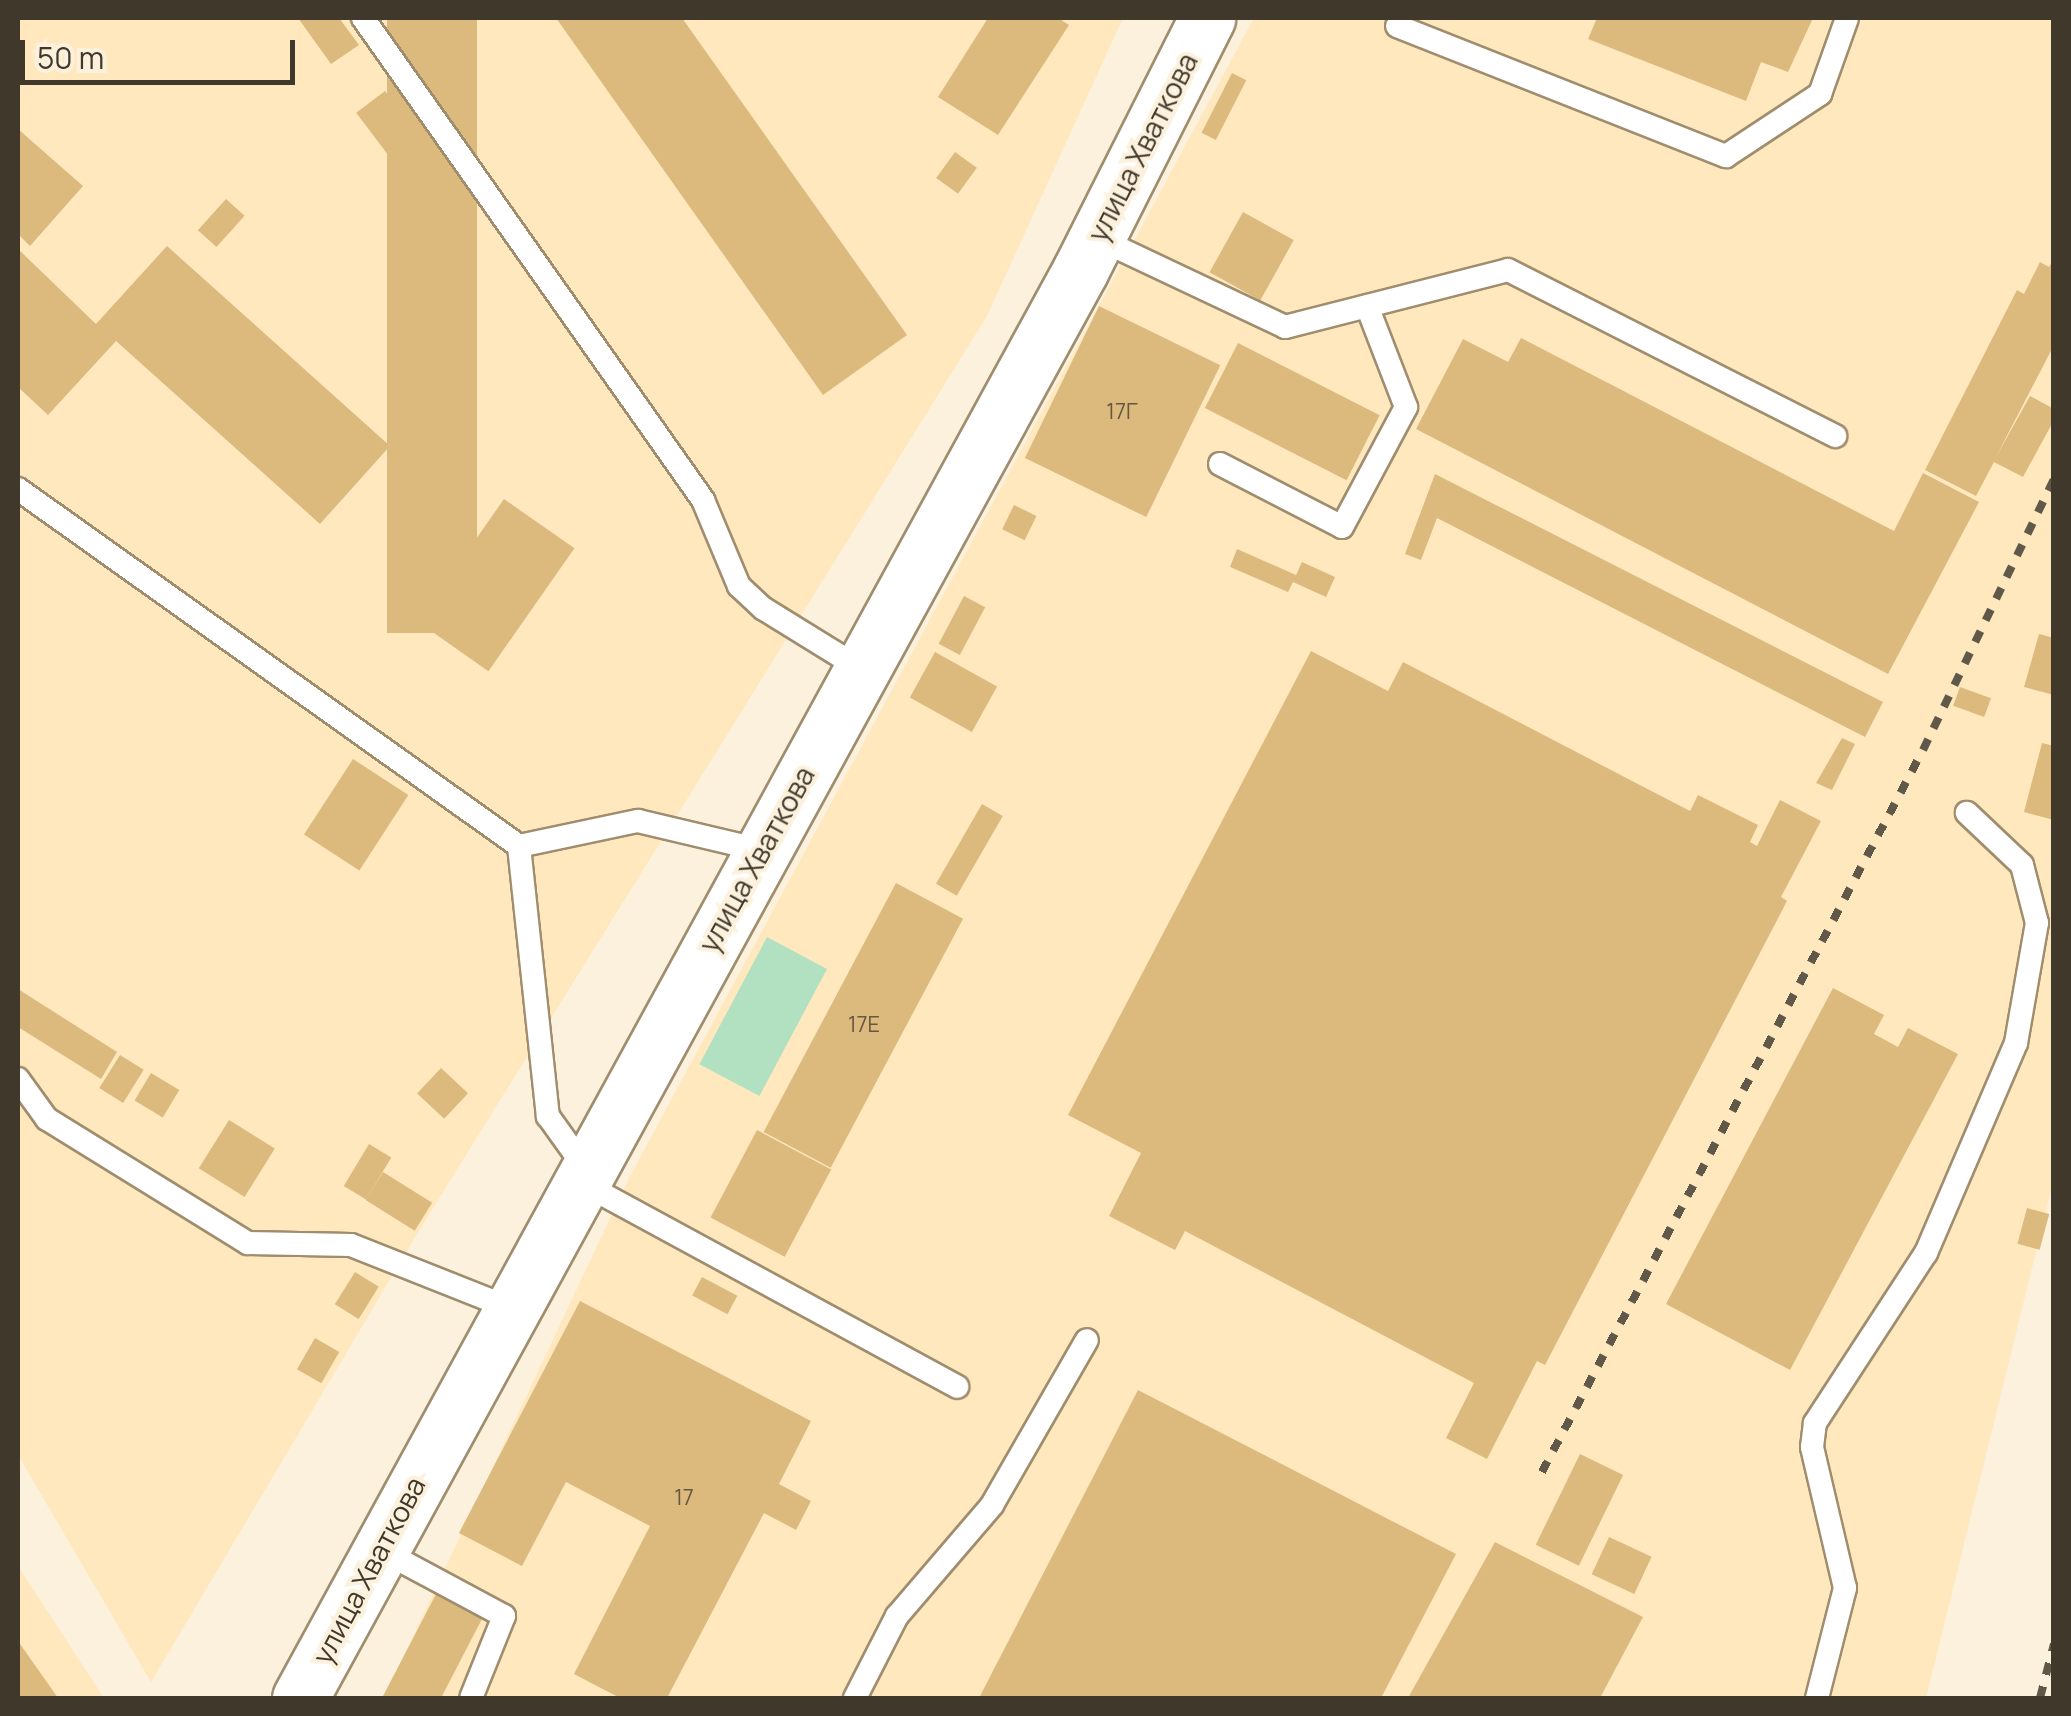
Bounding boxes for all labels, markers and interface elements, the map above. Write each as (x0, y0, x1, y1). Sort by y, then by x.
scale bar (25, 20, 300, 82)
text: 50 m (37, 37, 104, 78)
street label: улица Хваткова (1080, 47, 1204, 247)
house number: 17Г (1106, 399, 1138, 425)
street label: улица Хваткова (691, 760, 821, 958)
house number: 17Е (848, 1012, 880, 1038)
street label: улица Хваткова (305, 1471, 431, 1669)
house number: 17 (674, 1485, 694, 1511)

